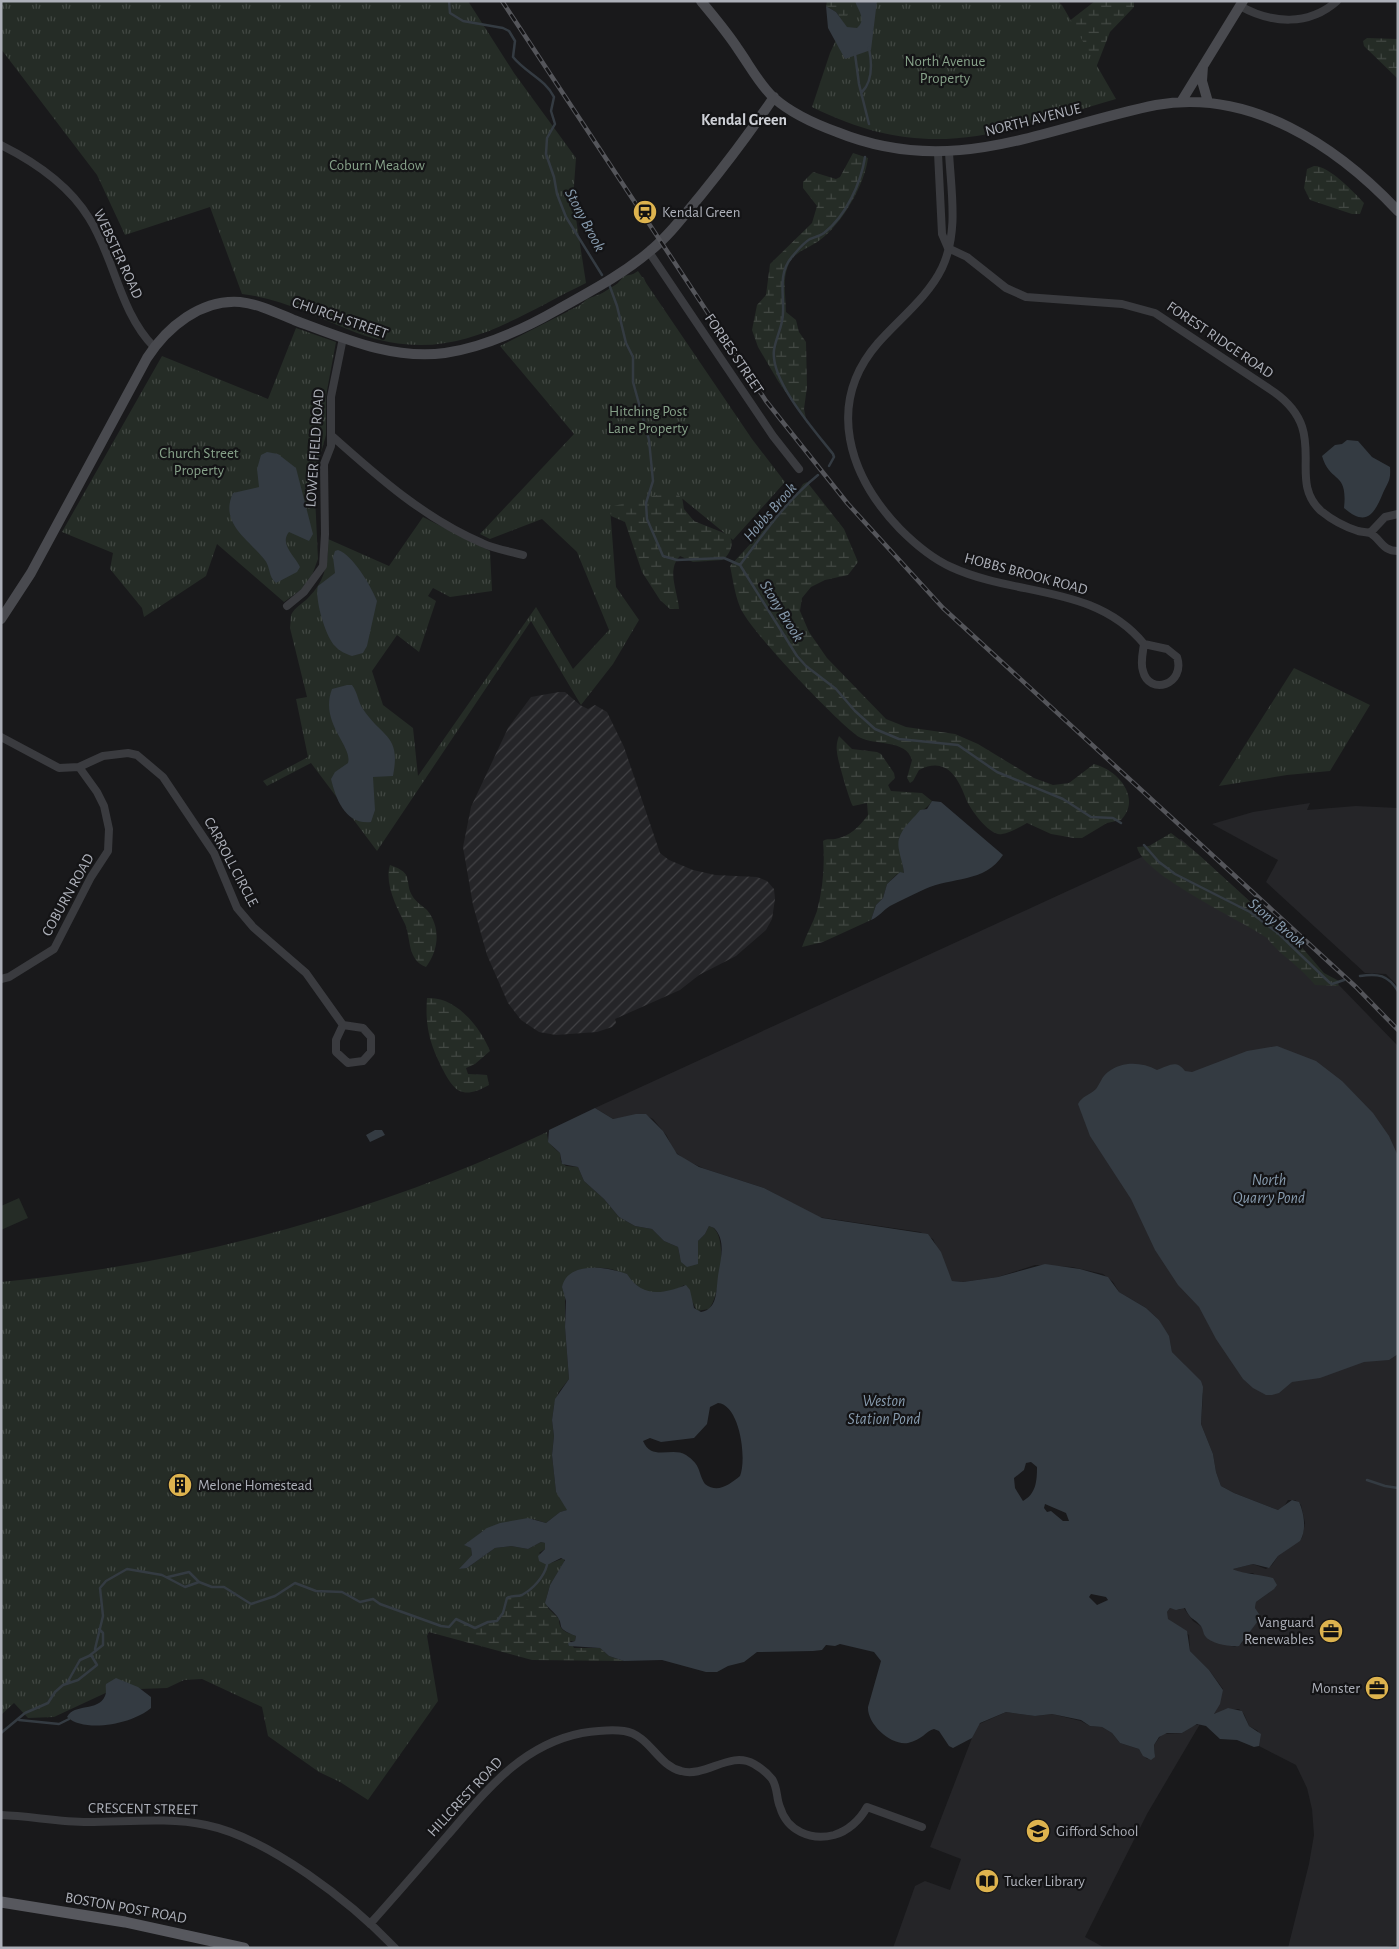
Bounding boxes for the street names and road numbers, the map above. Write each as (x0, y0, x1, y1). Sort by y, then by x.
street label: NORTH AVENUE (984, 101, 1082, 139)
street label: WEBSTER ROAD (91, 207, 145, 301)
street label: CHURCH STREET (290, 295, 391, 342)
street label: FOREST RIDGE ROAD (1164, 299, 1276, 381)
street label: FORBES STREET (702, 311, 767, 397)
street label: LOWER FIELD ROAD (303, 388, 327, 508)
street label: HOBBS BROOK ROAD (963, 550, 1090, 598)
street label: CARROLL CIRCLE (201, 815, 261, 909)
street label: COBURN ROAD (39, 851, 97, 939)
street label: HILLCREST ROAD (425, 1754, 506, 1839)
street label: CRESCENT STREET (88, 1801, 199, 1817)
street label: BOSTON POST ROAD (64, 1890, 188, 1926)

